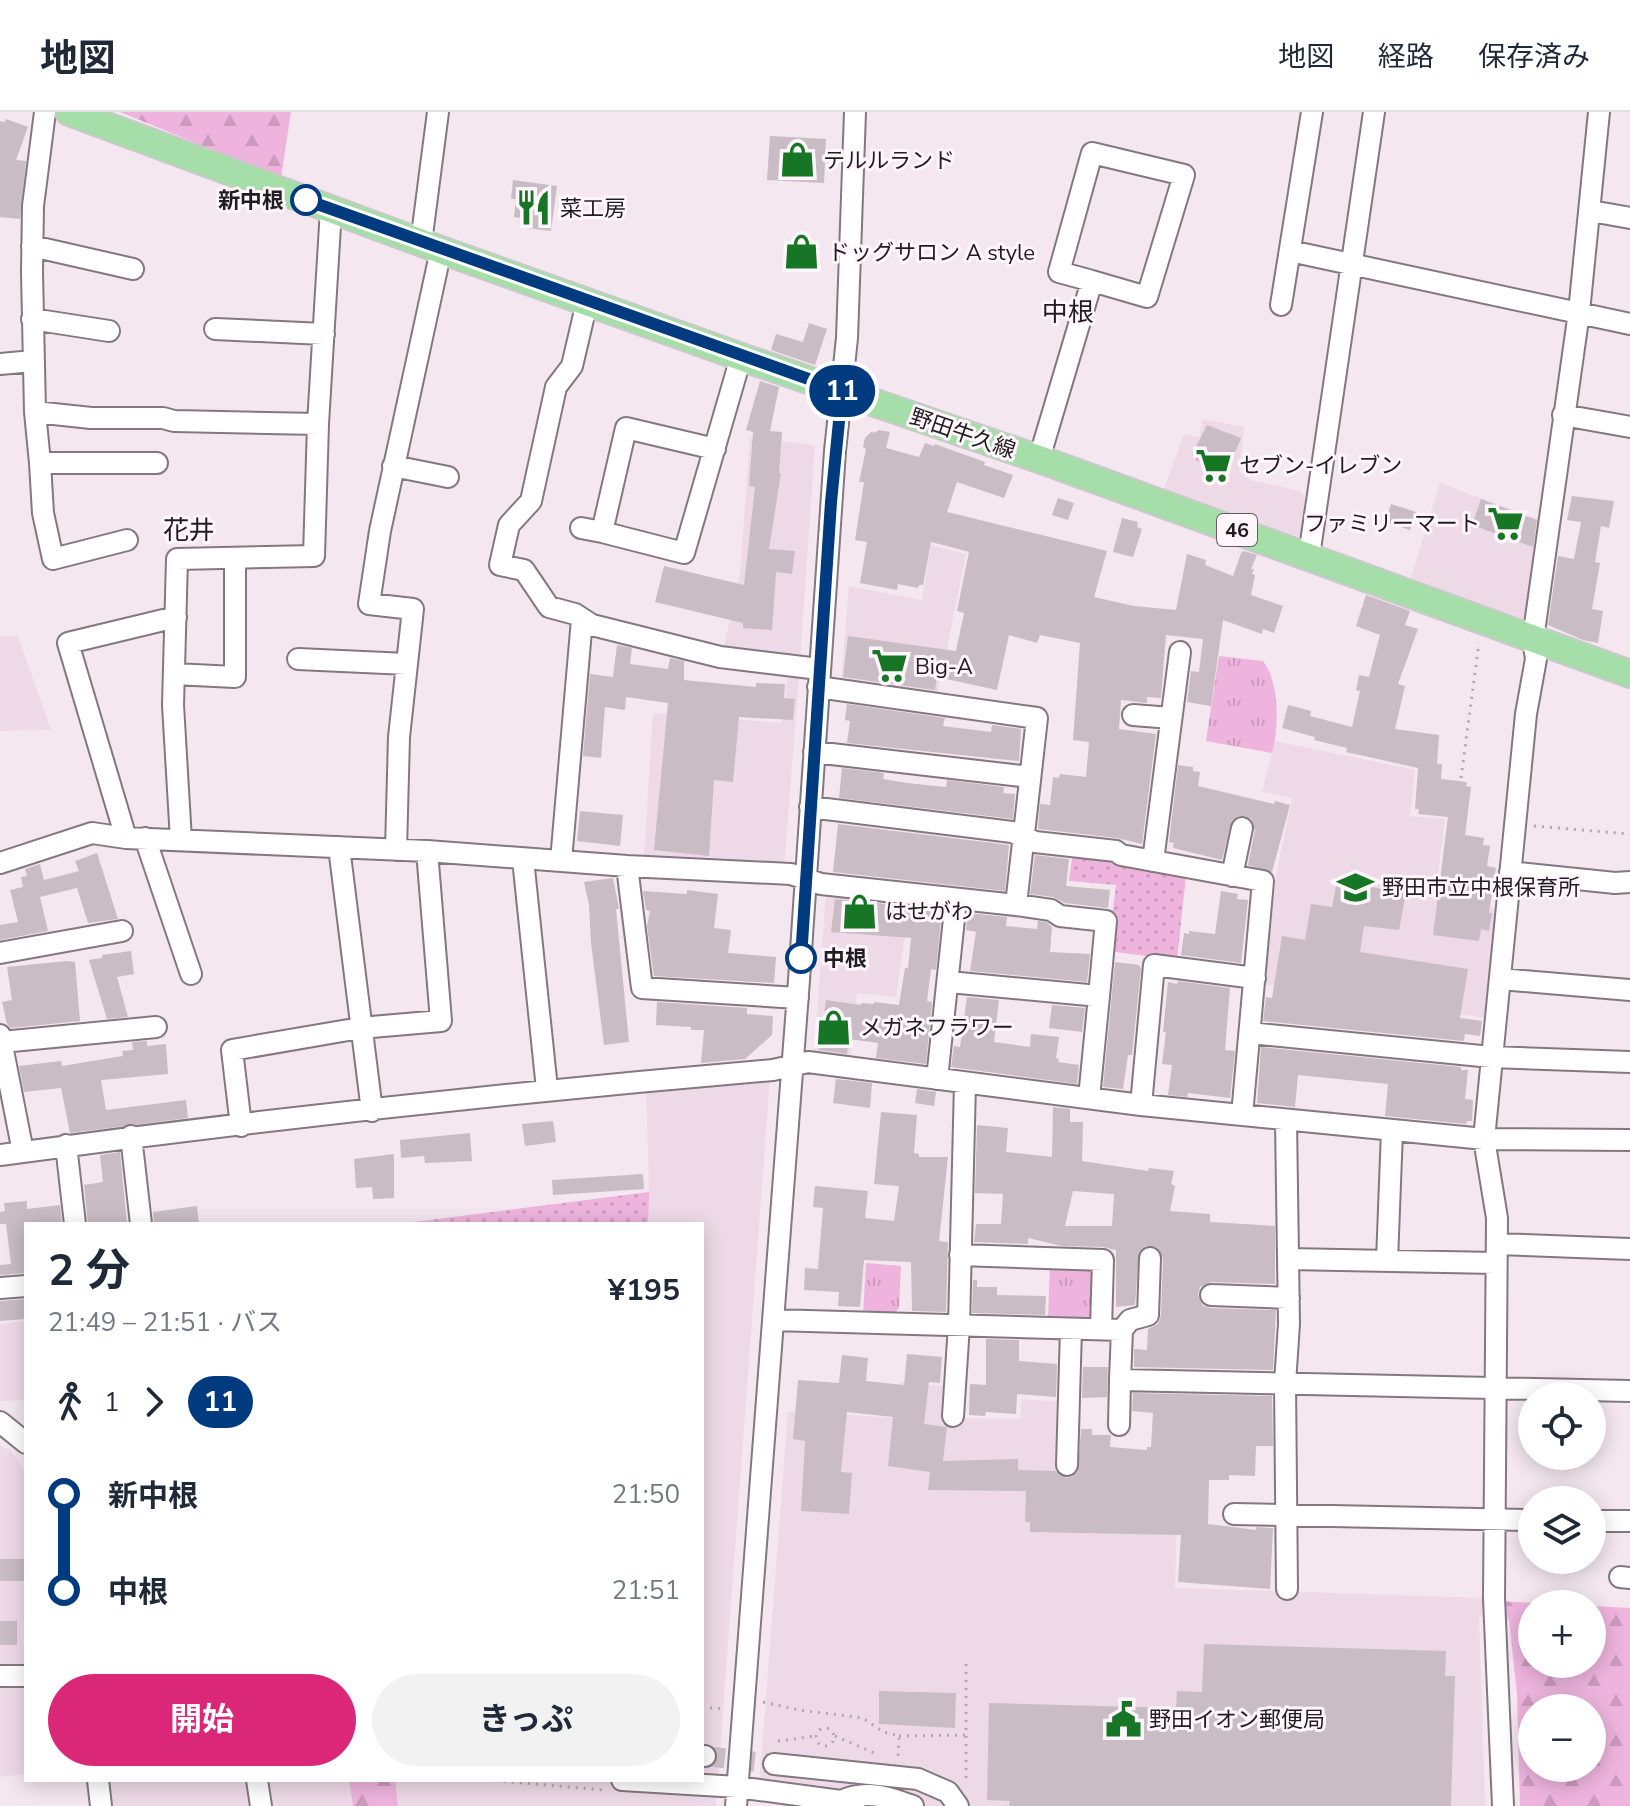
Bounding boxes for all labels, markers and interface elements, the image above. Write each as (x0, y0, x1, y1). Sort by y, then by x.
text: 地図 (40, 33, 116, 84)
text: 地図 (1278, 38, 1334, 76)
text: 経路 (1378, 38, 1434, 76)
text: 保存済み (1478, 38, 1590, 76)
shop icon: テルルランド (778, 141, 816, 179)
place label: テルルランド (823, 146, 955, 176)
marker: 新中根 (291, 185, 321, 215)
place label: 新中根 (218, 186, 284, 216)
restaurant icon: 菜工房 (515, 189, 553, 227)
place label: 菜工房 (560, 194, 626, 224)
shop icon: ドッグサロン A style (783, 233, 821, 271)
place label: ドッグサロン A style (828, 238, 1035, 268)
district label: 中根 (1042, 295, 1094, 330)
line badge: 11 (806, 365, 878, 417)
text: 11 (825, 372, 859, 410)
street label: 野田牛久線 (906, 402, 1020, 466)
supermarket icon: セブン-イレブン (1194, 446, 1232, 484)
place label: セブン-イレブン (1239, 451, 1402, 481)
supermarket icon: ファミリーマート (1487, 504, 1525, 542)
place label: ファミリーマート (1304, 509, 1480, 539)
district label: 花井 (163, 513, 215, 548)
road number: 46 (1217, 514, 1257, 546)
supermarket icon: Big-A (870, 647, 908, 685)
place label: Big-A (915, 652, 973, 682)
school or university icon: 野田市立中根保育所 (1337, 868, 1375, 906)
place label: 野田市立中根保育所 (1382, 873, 1580, 903)
shop icon: はせがわ (840, 892, 878, 930)
place label: はせがわ (885, 897, 973, 927)
marker: 中根 (786, 943, 816, 973)
place label: 中根 (823, 944, 867, 974)
shop icon: メガネフラワー (815, 1008, 853, 1046)
place label: メガネフラワー (860, 1013, 1014, 1043)
text: 2 分 (48, 1241, 130, 1301)
text: ¥195 (608, 1270, 680, 1311)
text: 21:49 – 21:51 · バス (48, 1305, 282, 1340)
icon: walk (48, 1380, 92, 1424)
icon: forward (132, 1380, 176, 1424)
map controls (1518, 1382, 1606, 1782)
button: locate (1518, 1382, 1606, 1470)
text: 11 (204, 1383, 237, 1421)
text: 1 (104, 1385, 120, 1420)
text: 新中根 (108, 1476, 198, 1517)
text: 21:50 (612, 1477, 680, 1512)
button: layers (1518, 1486, 1606, 1574)
text: 中根 (108, 1572, 168, 1613)
text: 21:51 (612, 1573, 680, 1608)
button: + (1518, 1590, 1606, 1678)
button: 開始 (48, 1674, 356, 1766)
button: きっぷ (372, 1674, 680, 1766)
button: − (1518, 1694, 1606, 1782)
public building icon: 野田イオン郵便局 (1104, 1700, 1142, 1738)
place label: 野田イオン郵便局 (1149, 1705, 1325, 1735)

